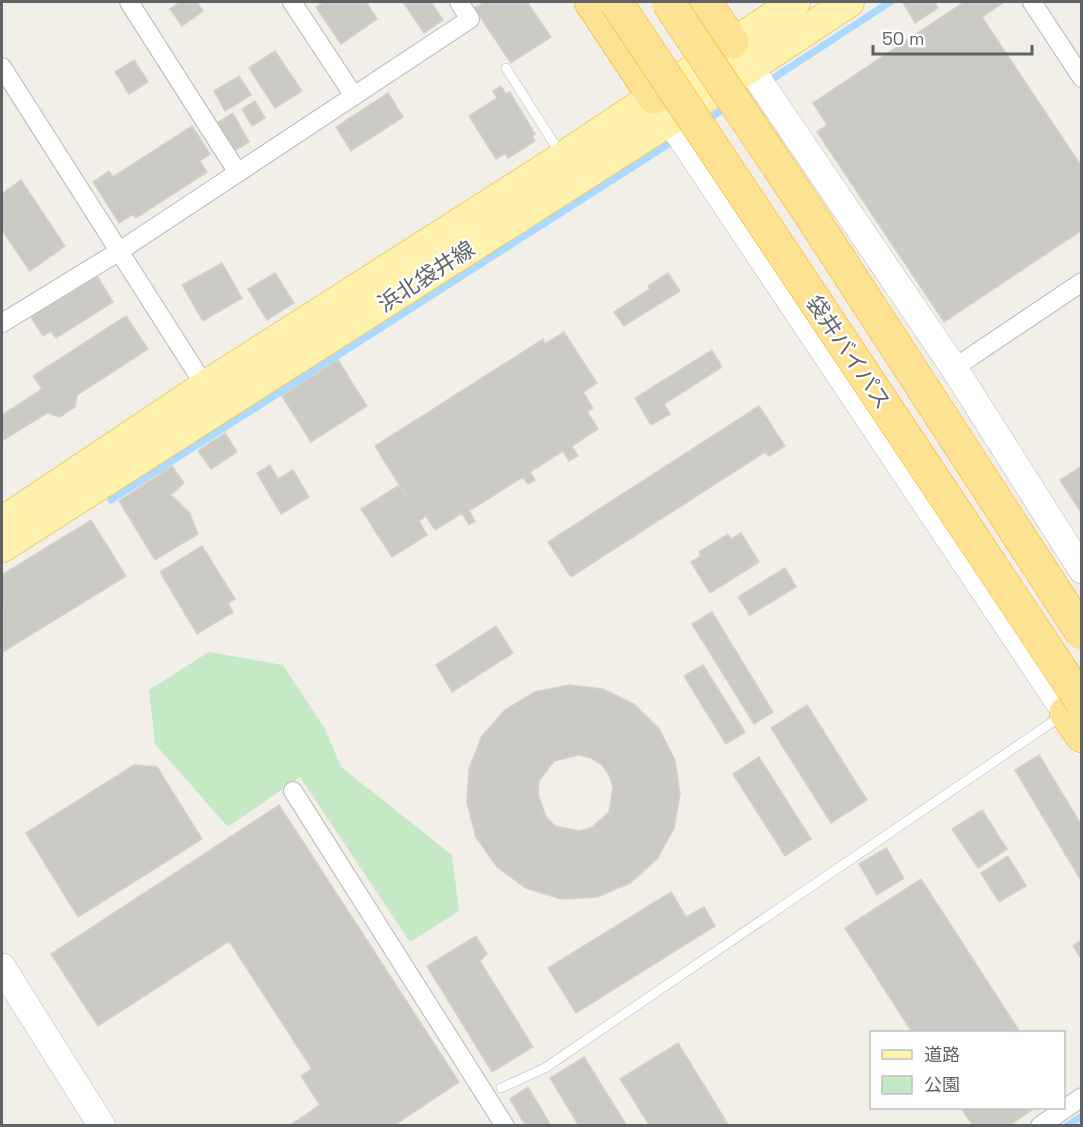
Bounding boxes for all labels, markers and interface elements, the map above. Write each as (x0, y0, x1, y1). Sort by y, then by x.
scale bar (873, 18, 1032, 56)
text: 50 m (882, 27, 924, 50)
street label: 浜北袋井線 (372, 234, 480, 318)
street label: 袋井バイパス (801, 290, 897, 414)
legend (870, 1031, 1065, 1109)
text: 道路 (924, 1043, 960, 1066)
text: 公園 (924, 1073, 960, 1096)

